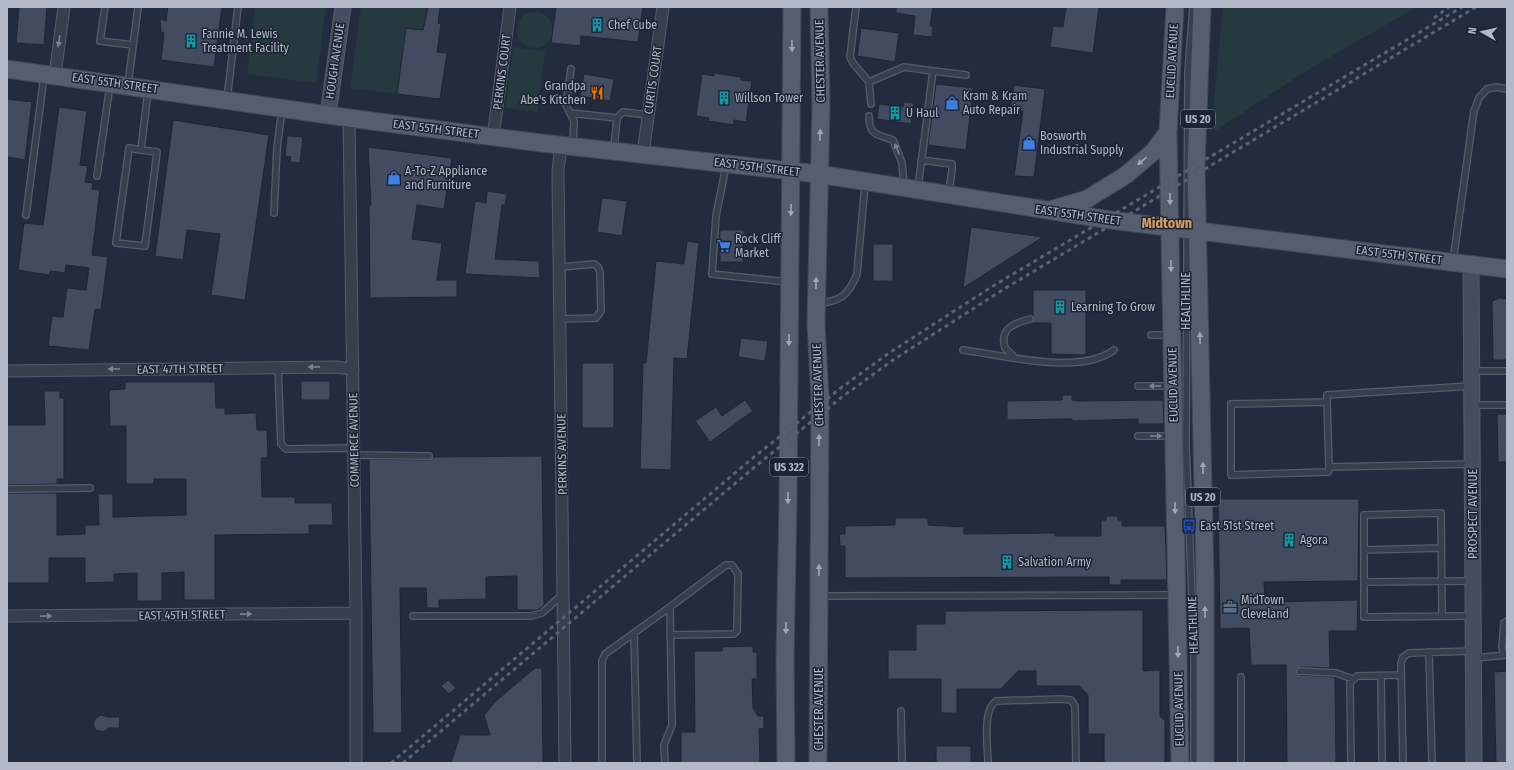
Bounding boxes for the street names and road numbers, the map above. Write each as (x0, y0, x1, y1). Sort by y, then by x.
street label: CHESTER AVENUE (812, 19, 828, 103)
street label: HOUGH AVENUE (323, 22, 347, 100)
street label: EUCLID AVENUE (1163, 23, 1181, 99)
street label: PERKINS COURT (490, 33, 514, 111)
street label: CURTIS COURT (641, 44, 665, 115)
street label: EAST 55TH STREET (71, 70, 159, 96)
road number: US 20 (1181, 110, 1215, 128)
street label: EAST 55TH STREET (392, 117, 480, 141)
street label: EAST 55TH STREET (713, 155, 801, 179)
street label: EAST 55TH STREET (1034, 202, 1122, 228)
street label: EAST 55TH STREET (1355, 243, 1443, 267)
street label: HEALTHLINE (1179, 272, 1193, 330)
street label: CHESTER AVENUE (810, 343, 826, 427)
street label: EUCLID AVENUE (1165, 347, 1181, 423)
street label: EAST 47TH STREET (137, 361, 224, 377)
street label: COMMERCE AVENUE (346, 392, 362, 488)
street label: PERKINS AVENUE (554, 413, 570, 495)
road number: US 322 (770, 458, 808, 476)
street label: PROSPECT AVENUE (1466, 469, 1480, 559)
road number: US 20 (1186, 488, 1220, 506)
street label: HEALTHLINE (1185, 596, 1201, 654)
street label: EAST 45TH STREET (138, 607, 226, 623)
street label: CHESTER AVENUE (812, 667, 826, 750)
street label: EUCLID AVENUE (1171, 671, 1187, 747)

